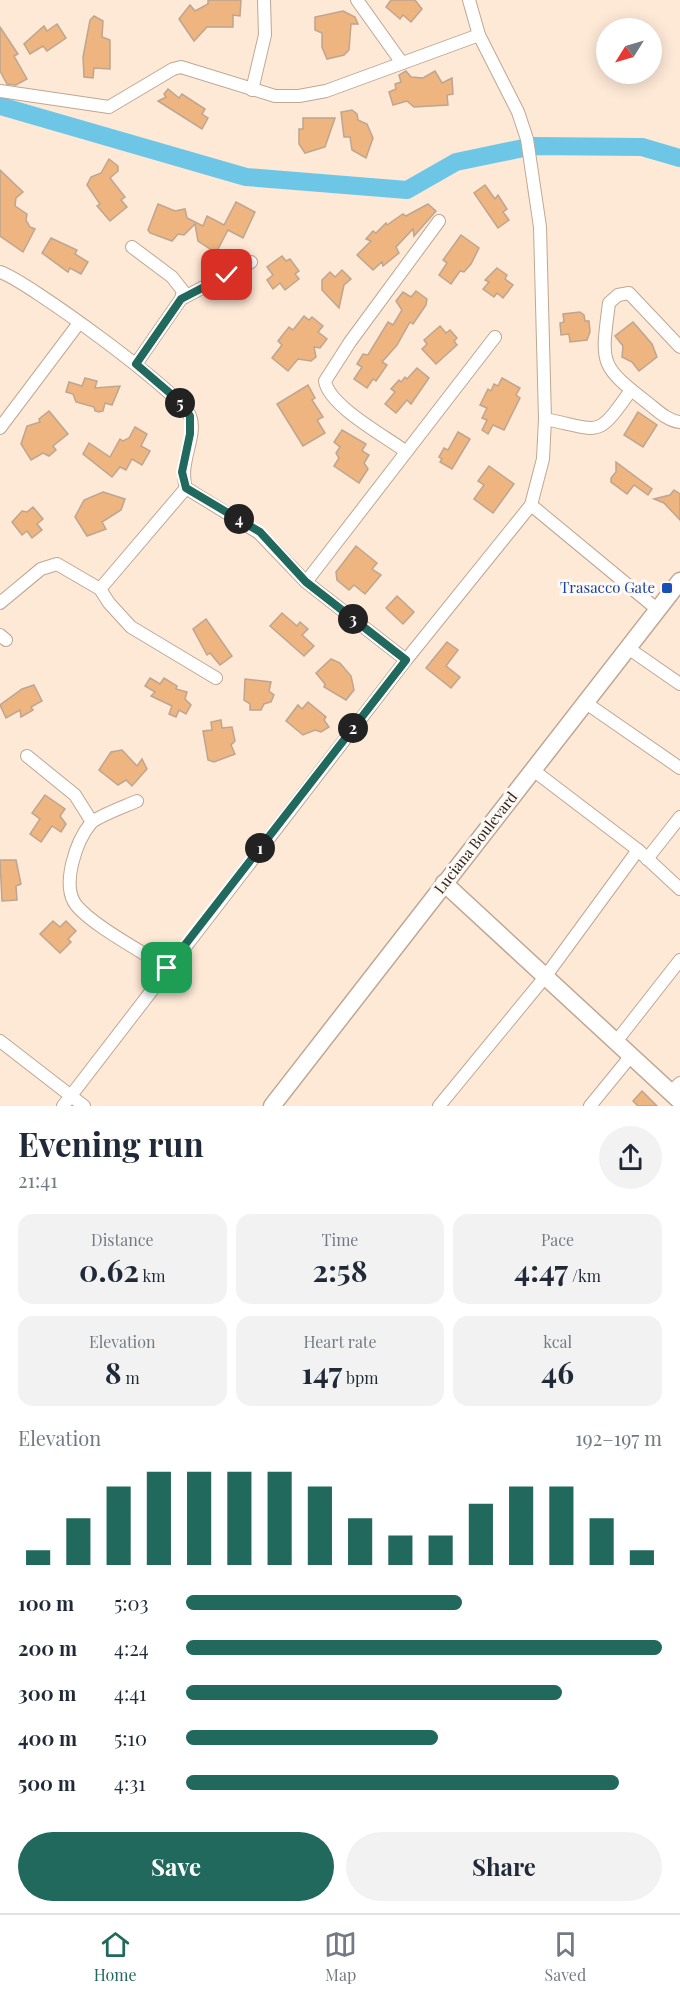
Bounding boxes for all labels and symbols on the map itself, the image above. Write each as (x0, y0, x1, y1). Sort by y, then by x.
north arrow (596, 18, 662, 84)
pin (201, 249, 252, 300)
pin: 5 (165, 388, 195, 418)
pin: 4 (224, 504, 254, 534)
place label: Trasacco Gate (560, 577, 655, 597)
marker: Trasacco Gate (660, 581, 674, 595)
pin: 3 (338, 604, 368, 634)
pin: 2 (338, 713, 368, 743)
street label: Luciana Boulevard (429, 787, 522, 898)
pin: 1 (245, 833, 275, 863)
pin (141, 942, 192, 993)

